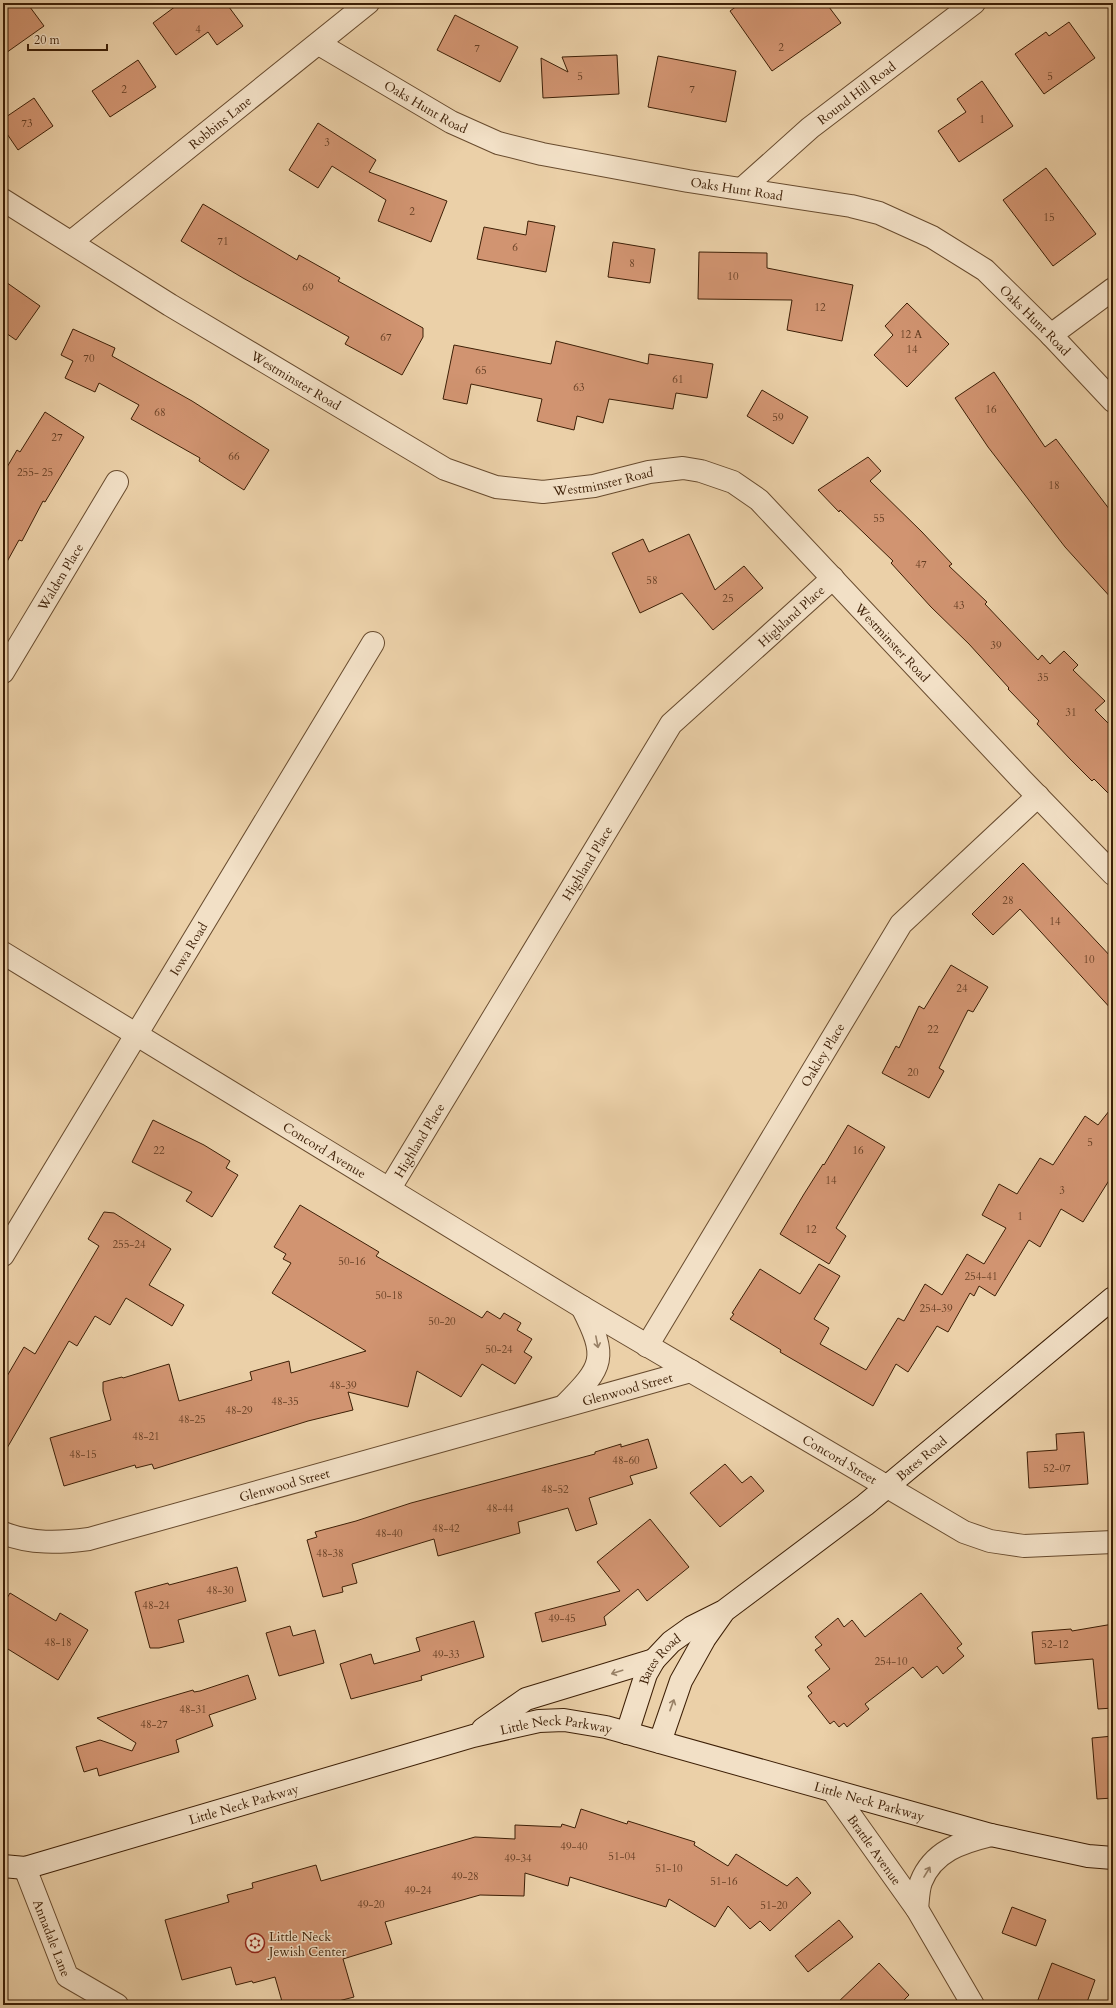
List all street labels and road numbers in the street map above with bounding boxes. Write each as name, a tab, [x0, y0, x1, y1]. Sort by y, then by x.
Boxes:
street label: Round Hill Road	[814, 58, 900, 129]
street label: Oaks Hunt Road	[381, 76, 470, 138]
street label: Robbins Lane	[185, 92, 256, 154]
street label: Oaks Hunt Road	[689, 174, 784, 205]
street label: Oaks Hunt Road	[995, 281, 1074, 360]
street label: Westminster Road	[246, 347, 344, 415]
street label: Westminster Road	[551, 464, 654, 501]
street label: Walden Place	[33, 540, 88, 615]
street label: Highland Place	[754, 582, 829, 651]
street label: Westminster Road	[850, 599, 933, 686]
street label: Highland Place	[558, 823, 617, 904]
street label: Iowa Road	[166, 919, 212, 979]
street label: Oakley Place	[797, 1020, 849, 1091]
street label: Highland Place	[390, 1100, 449, 1181]
street label: Concord Avenue	[279, 1118, 369, 1183]
street label: Glenwood Street	[580, 1369, 675, 1411]
street label: Concord Street	[799, 1431, 880, 1489]
street label: Bates Road	[893, 1432, 951, 1485]
street label: Glenwood Street	[237, 1464, 332, 1507]
street label: Bates Road	[635, 1630, 685, 1687]
street label: Little Neck Parkway	[498, 1712, 615, 1740]
street label: Little Neck Parkway	[812, 1778, 927, 1826]
street label: Little Neck Parkway	[187, 1780, 301, 1829]
street label: Brattle Avenue	[843, 1811, 905, 1889]
street label: Annadale Lane	[28, 1897, 74, 1980]

